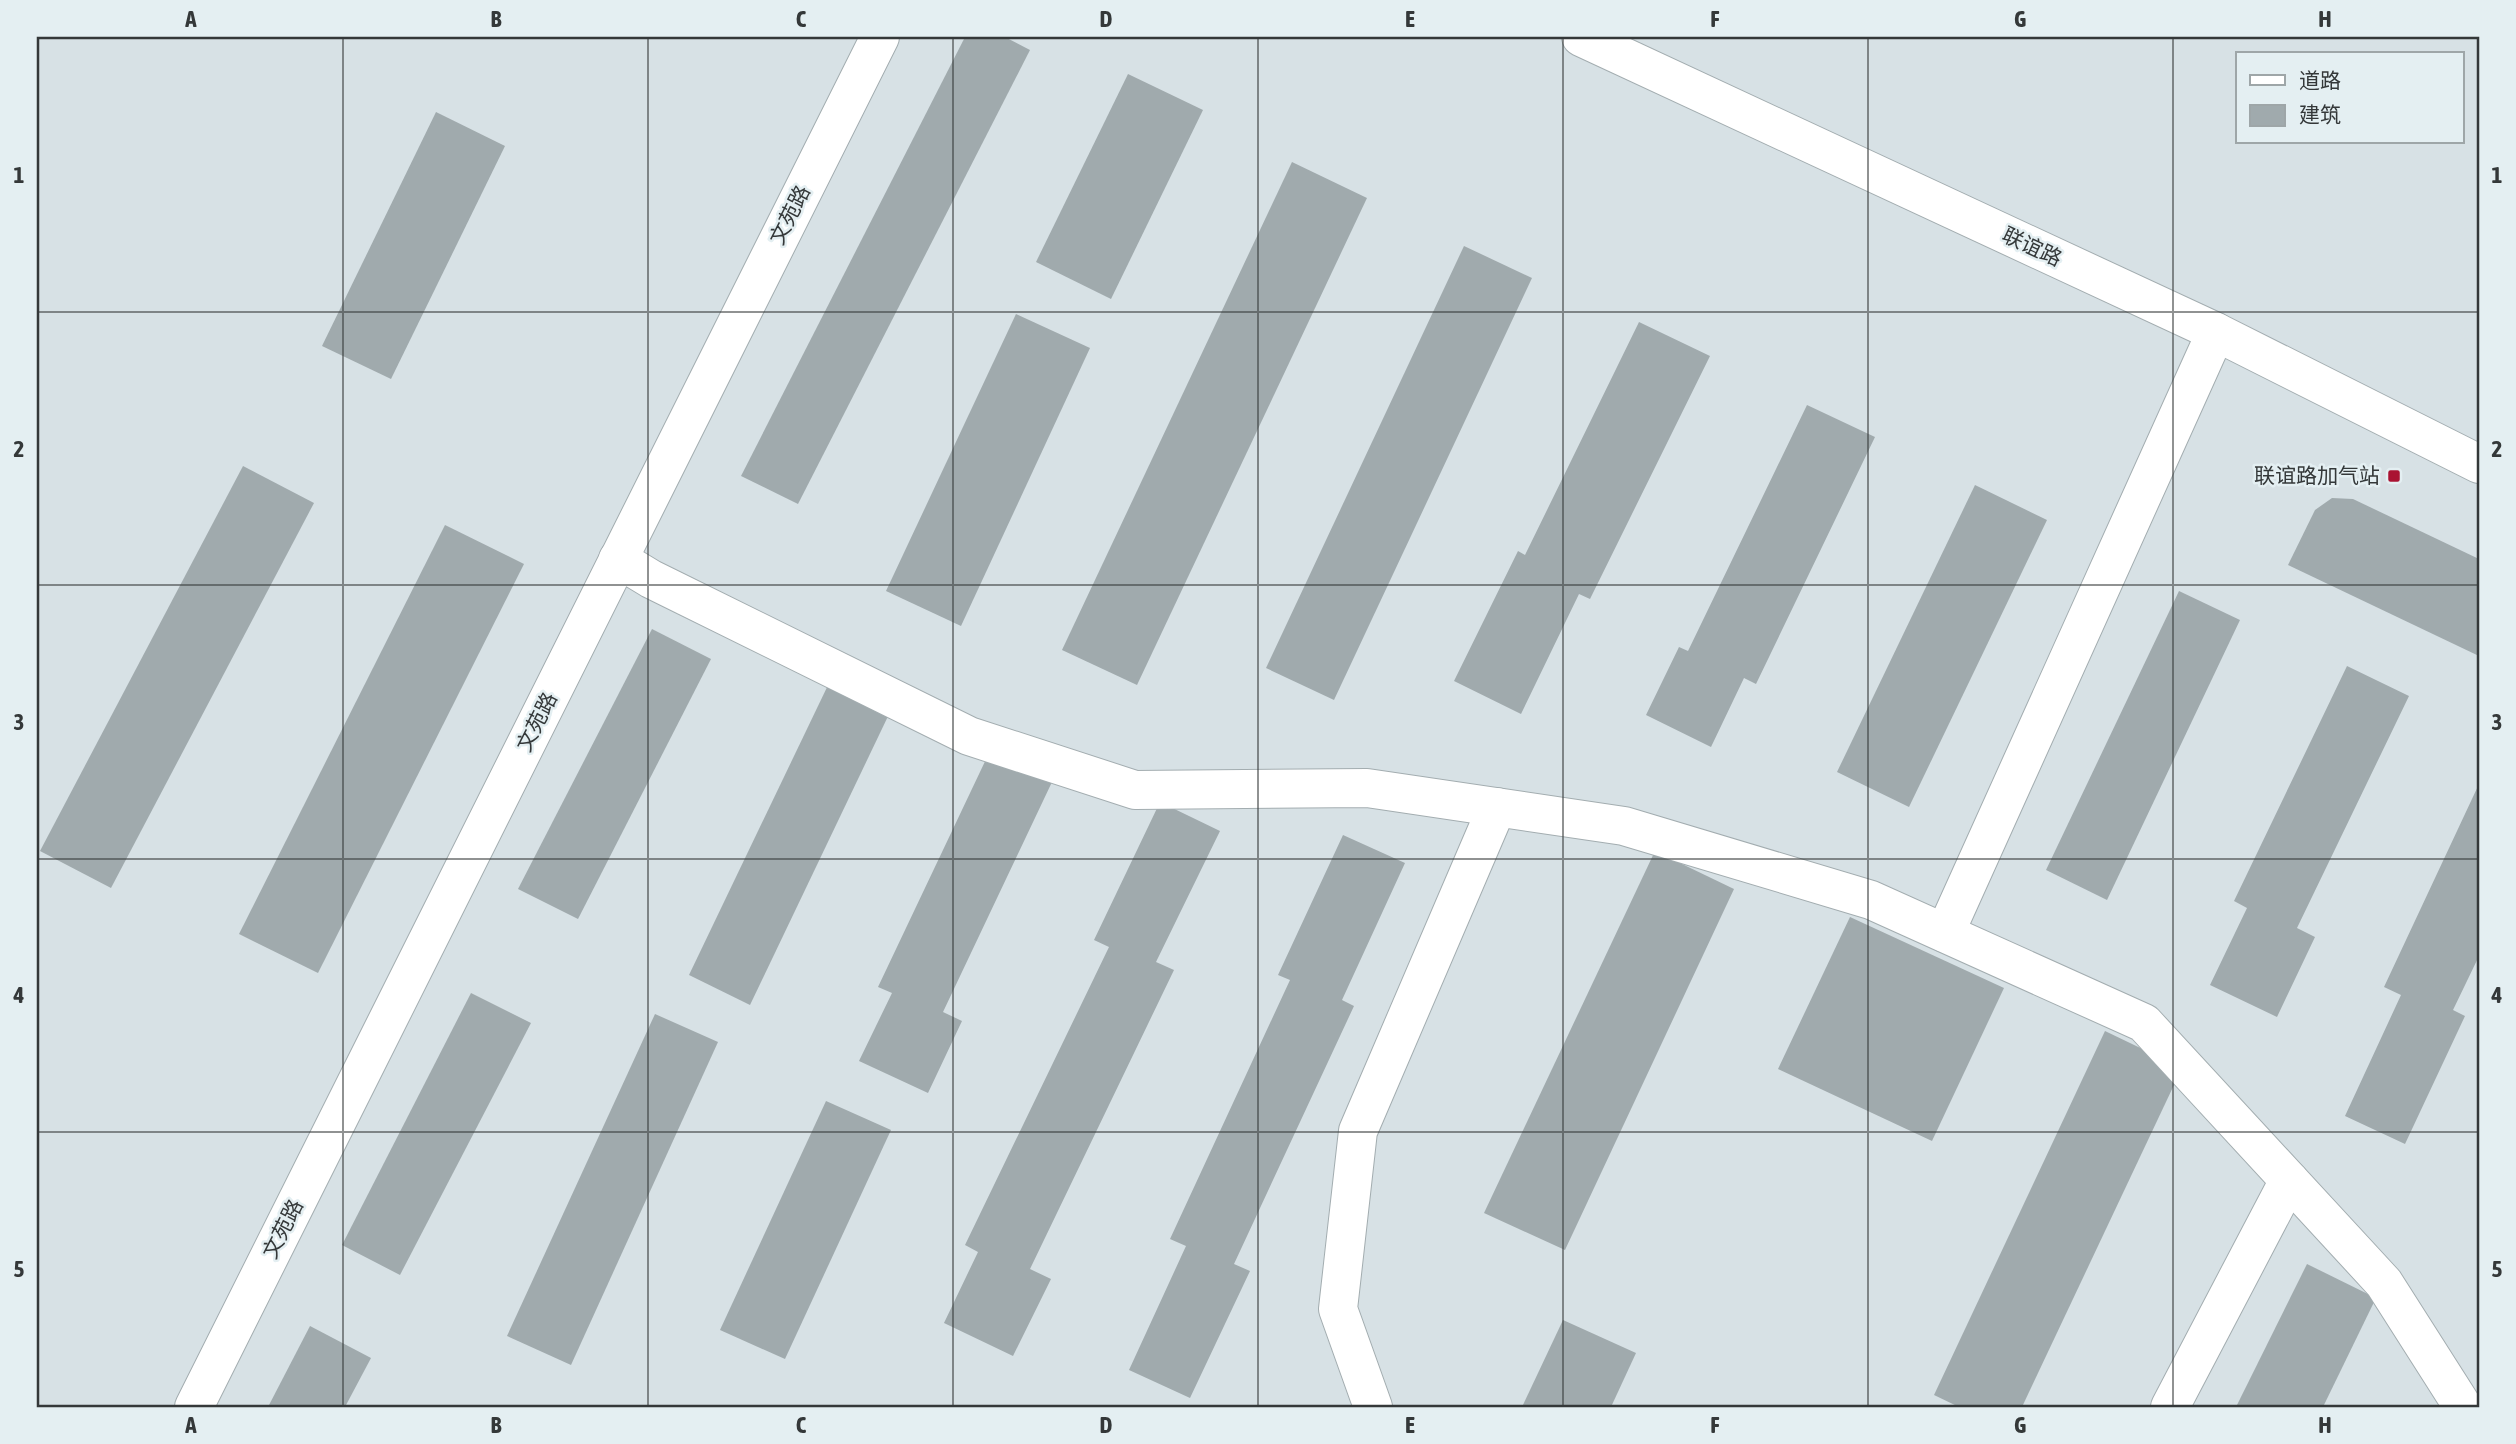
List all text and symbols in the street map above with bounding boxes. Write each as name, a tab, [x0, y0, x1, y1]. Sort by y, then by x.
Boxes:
text: A	[184, 6, 197, 32]
text: B	[491, 6, 502, 32]
text: C	[796, 6, 807, 32]
text: D	[1100, 6, 1113, 32]
text: E	[1405, 6, 1415, 32]
text: F	[1710, 6, 1720, 32]
text: G	[2014, 6, 2026, 32]
text: H	[2318, 6, 2332, 32]
legend	[2236, 52, 2464, 144]
text: 道路	[2299, 68, 2341, 92]
text: 建筑	[2299, 102, 2341, 126]
text: 1	[14, 162, 25, 188]
text: 1	[2492, 162, 2503, 188]
street label: 文苑路	[764, 181, 814, 248]
street label: 联谊路	[1999, 222, 2066, 270]
text: 2	[14, 436, 24, 462]
text: 2	[2492, 436, 2502, 462]
place label: 联谊路加气站	[2254, 463, 2380, 487]
marker: 联谊路加气站	[2386, 468, 2402, 484]
street label: 文苑路	[511, 688, 561, 755]
text: 3	[14, 709, 24, 735]
text: 3	[2492, 709, 2502, 735]
text: 4	[13, 982, 25, 1008]
text: 4	[2491, 982, 2503, 1008]
street label: 文苑路	[257, 1195, 307, 1262]
text: 5	[14, 1256, 25, 1282]
text: 5	[2492, 1256, 2503, 1282]
text: A	[184, 1412, 197, 1438]
text: B	[491, 1412, 502, 1438]
text: C	[796, 1412, 807, 1438]
text: D	[1100, 1412, 1113, 1438]
text: E	[1405, 1412, 1415, 1438]
text: F	[1710, 1412, 1720, 1438]
text: G	[2014, 1412, 2026, 1438]
text: H	[2318, 1412, 2332, 1438]

